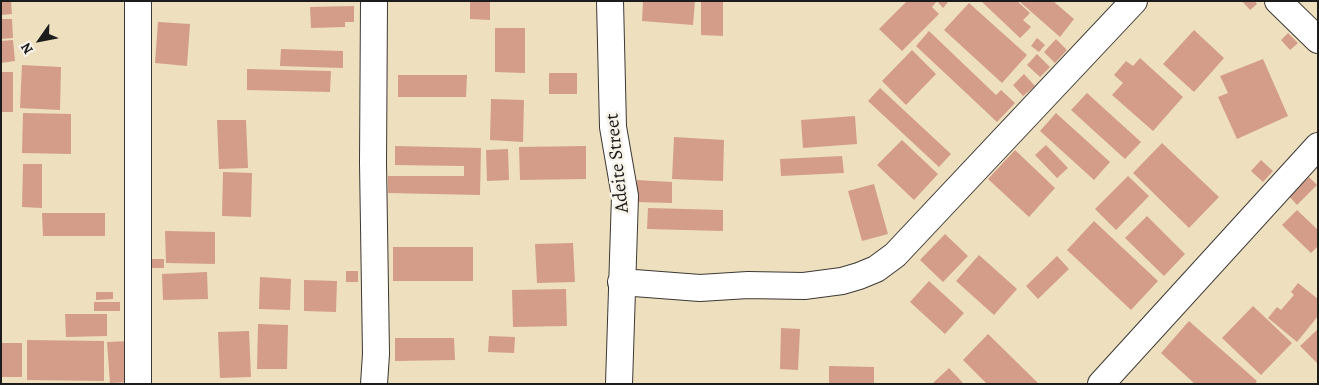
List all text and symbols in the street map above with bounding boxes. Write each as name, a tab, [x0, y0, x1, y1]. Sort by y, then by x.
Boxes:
north arrow	[15, 15, 65, 65]
text: N	[16, 39, 38, 58]
street label: Adeite Street	[601, 112, 635, 214]

